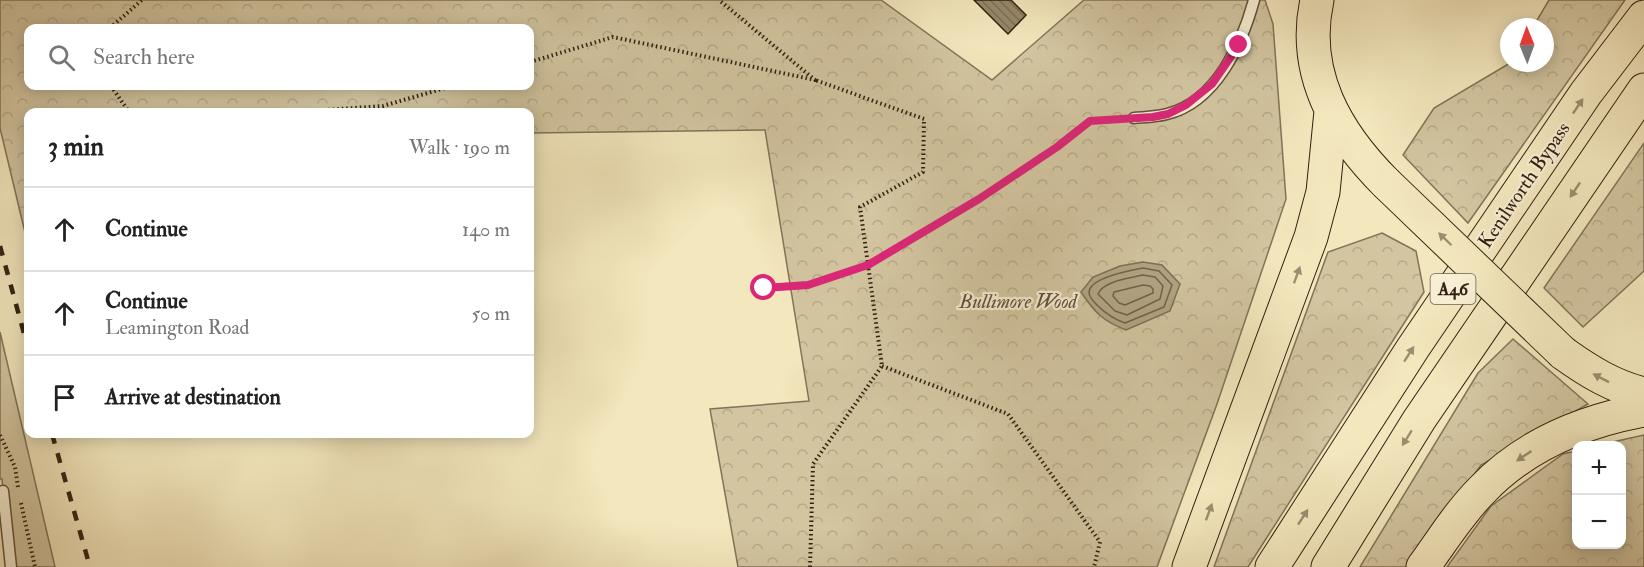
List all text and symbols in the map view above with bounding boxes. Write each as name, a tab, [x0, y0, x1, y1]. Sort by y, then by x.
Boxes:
north arrow	[1500, 18, 1554, 72]
search box	[24, 24, 534, 90]
route end	[1225, 31, 1251, 57]
icon: search	[45, 41, 78, 74]
text: Search here	[93, 43, 195, 71]
one-way arrow	[1572, 98, 1583, 114]
street label: Kenilworth Bypass	[1473, 117, 1576, 253]
text: 3 min	[48, 131, 104, 163]
text: Walk · 190 m	[409, 135, 510, 160]
one-way arrow	[1569, 181, 1581, 197]
icon: ahead	[48, 213, 81, 246]
text: Continue	[105, 215, 188, 243]
text: 140 m	[462, 217, 510, 242]
one-way arrow	[1438, 233, 1452, 247]
one-way arrow	[1293, 266, 1303, 284]
route start	[750, 274, 776, 300]
road number: A46	[1430, 274, 1476, 304]
text: Continue	[105, 287, 188, 315]
park label: Bullimore Wood	[958, 289, 1079, 314]
icon: ahead	[48, 297, 81, 330]
text: 50 m	[471, 301, 510, 326]
text: Leamington Road	[105, 315, 249, 340]
one-way arrow	[1403, 346, 1414, 362]
one-way arrow	[1593, 373, 1610, 383]
icon: arrive	[48, 381, 81, 414]
text: Arrive at destination	[105, 383, 281, 411]
one-way arrow	[1402, 430, 1413, 447]
map controls	[1572, 441, 1626, 549]
button: +	[1572, 441, 1626, 495]
one-way arrow	[1516, 450, 1532, 462]
button: −	[1572, 495, 1626, 549]
one-way arrow	[1205, 503, 1215, 521]
one-way arrow	[1297, 509, 1308, 526]

